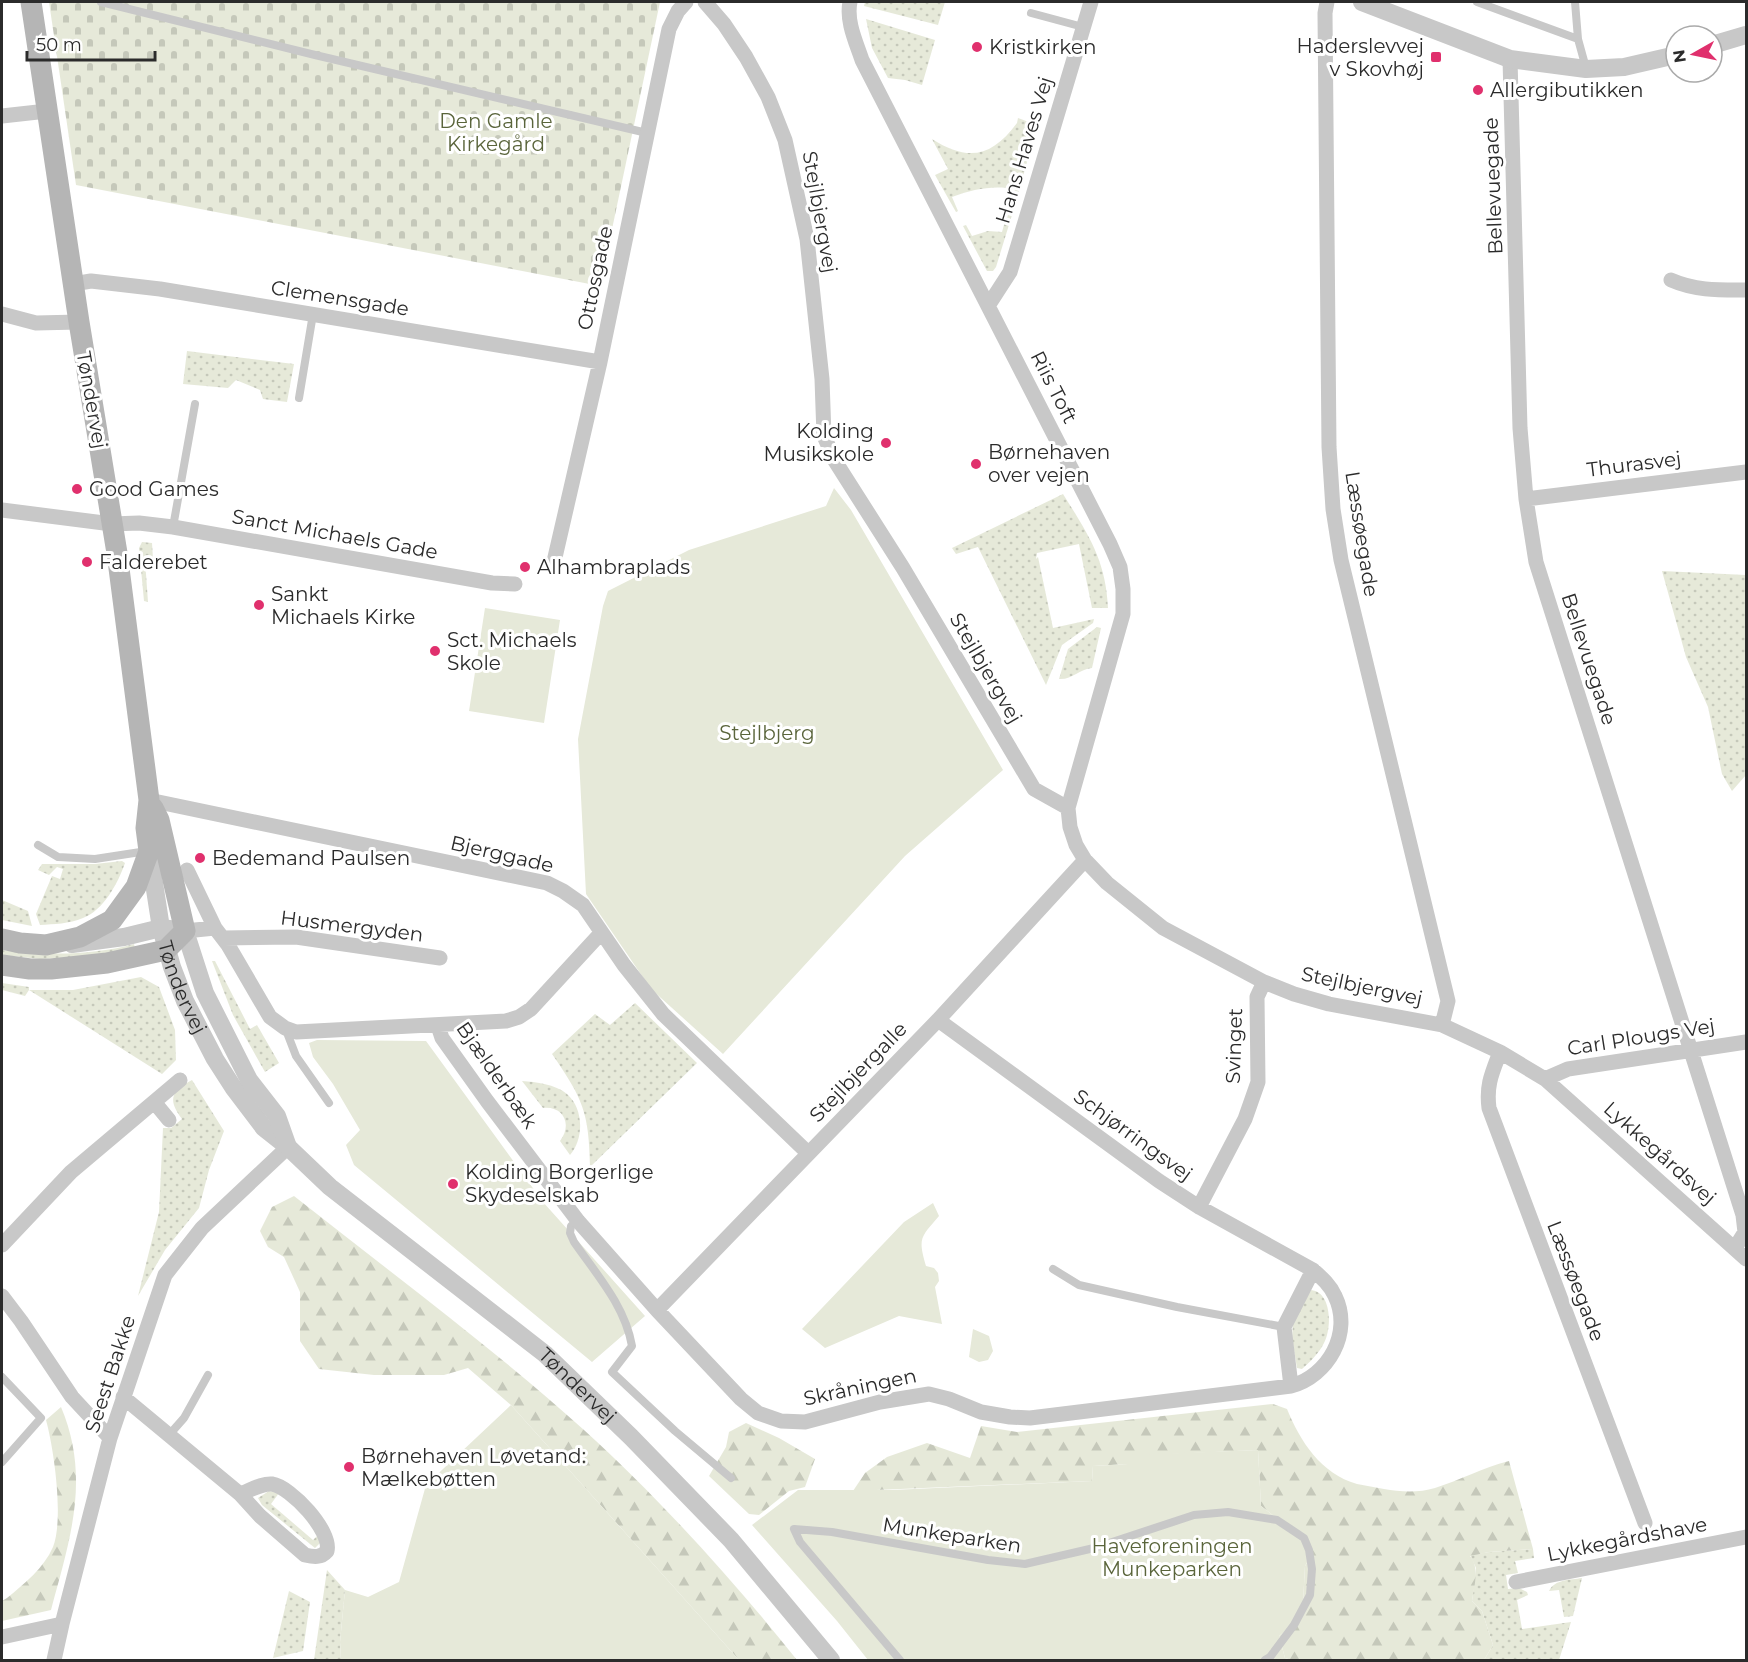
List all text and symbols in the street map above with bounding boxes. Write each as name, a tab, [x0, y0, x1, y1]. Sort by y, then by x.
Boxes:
scale bar	[27, 24, 154, 62]
north arrow	[1664, 24, 1724, 84]
text: 50 m	[36, 34, 82, 56]
place label: Haderslevvej v Skovhøj	[1297, 34, 1424, 81]
place label: Kristkirken	[989, 35, 1097, 59]
marker: Kristkirken	[970, 40, 984, 54]
text: N	[1669, 48, 1690, 64]
marker: Haderslevvej v Skovhøj	[1429, 50, 1443, 64]
street label: Hans Haves Vej	[990, 74, 1058, 226]
place label: Allergibutikken	[1490, 78, 1644, 102]
marker: Allergibutikken	[1471, 83, 1485, 97]
park label: Den Gamle Kirkegård	[439, 109, 553, 156]
street label: Bellevuegade	[1479, 117, 1507, 255]
street label: Stejlbjergvej	[797, 149, 843, 275]
street label: Ottosgade	[572, 224, 618, 332]
street label: Clemensgade	[269, 275, 411, 321]
street label: Riis Toft	[1026, 347, 1082, 427]
street label: Tøndervej	[72, 349, 112, 451]
place label: Kolding Musikskole	[763, 419, 874, 466]
marker: Kolding Musikskole	[879, 436, 893, 450]
place label: Børnehaven over vejen	[988, 440, 1110, 487]
street label: Thurasvej	[1585, 446, 1683, 482]
marker: Børnehaven over vejen	[969, 457, 983, 471]
street label: Læssøegade	[1340, 470, 1384, 598]
place label: Good Games	[89, 477, 219, 501]
marker: Good Games	[70, 482, 84, 496]
street label: Sanct Michaels Gade	[230, 504, 440, 564]
place label: Falderebet	[99, 550, 208, 574]
marker: Falderebet	[80, 555, 94, 569]
place label: Alhambraplads	[537, 555, 690, 579]
marker: Alhambraplads	[518, 560, 532, 574]
place label: Sankt Michaels Kirke	[271, 582, 415, 629]
street label: Bellevuegade	[1556, 590, 1622, 728]
marker: Sankt Michaels Kirke	[252, 598, 266, 612]
street label: Stejlbjergvej	[945, 609, 1027, 727]
place label: Sct. Michaels Skole	[447, 628, 577, 675]
marker: Sct. Michaels Skole	[428, 644, 442, 658]
park label: Stejlbjerg	[719, 721, 815, 745]
street label: Bjerggade	[448, 830, 556, 878]
place label: Bedemand Paulsen	[212, 846, 410, 870]
marker: Bedemand Paulsen	[193, 851, 207, 865]
street label: Husmergyden	[279, 905, 425, 947]
street label: Tøndervej	[153, 938, 212, 1038]
street label: Stejlbjergvej	[1299, 961, 1425, 1011]
street label: Svinget	[1221, 1008, 1247, 1084]
street label: Carl Plougs Vej	[1566, 1013, 1716, 1061]
street label: Bjælderbæk	[452, 1017, 543, 1133]
street label: Stejlbjergalle	[804, 1017, 912, 1127]
street label: Schjørringsvej	[1069, 1084, 1197, 1186]
street label: Lykkegårdsvej	[1599, 1096, 1721, 1210]
place label: Kolding Borgerlige Skydeselskab	[465, 1160, 654, 1207]
marker: Kolding Borgerlige Skydeselskab	[446, 1177, 460, 1191]
street label: Læssøegade	[1542, 1218, 1610, 1344]
street label: Seest Bakke	[80, 1312, 140, 1436]
street label: Tøndervej	[534, 1343, 621, 1428]
street label: Skråningen	[801, 1363, 919, 1411]
place label: Børnehaven Løvetand: Mælkebøtten	[361, 1444, 586, 1491]
marker: Børnehaven Løvetand: Mælkebøtten	[342, 1460, 356, 1474]
street label: Munkeparken	[881, 1512, 1023, 1558]
street label: Lykkegårdshave	[1545, 1512, 1709, 1566]
park label: Haveforeningen Munkeparken	[1091, 1534, 1253, 1581]

